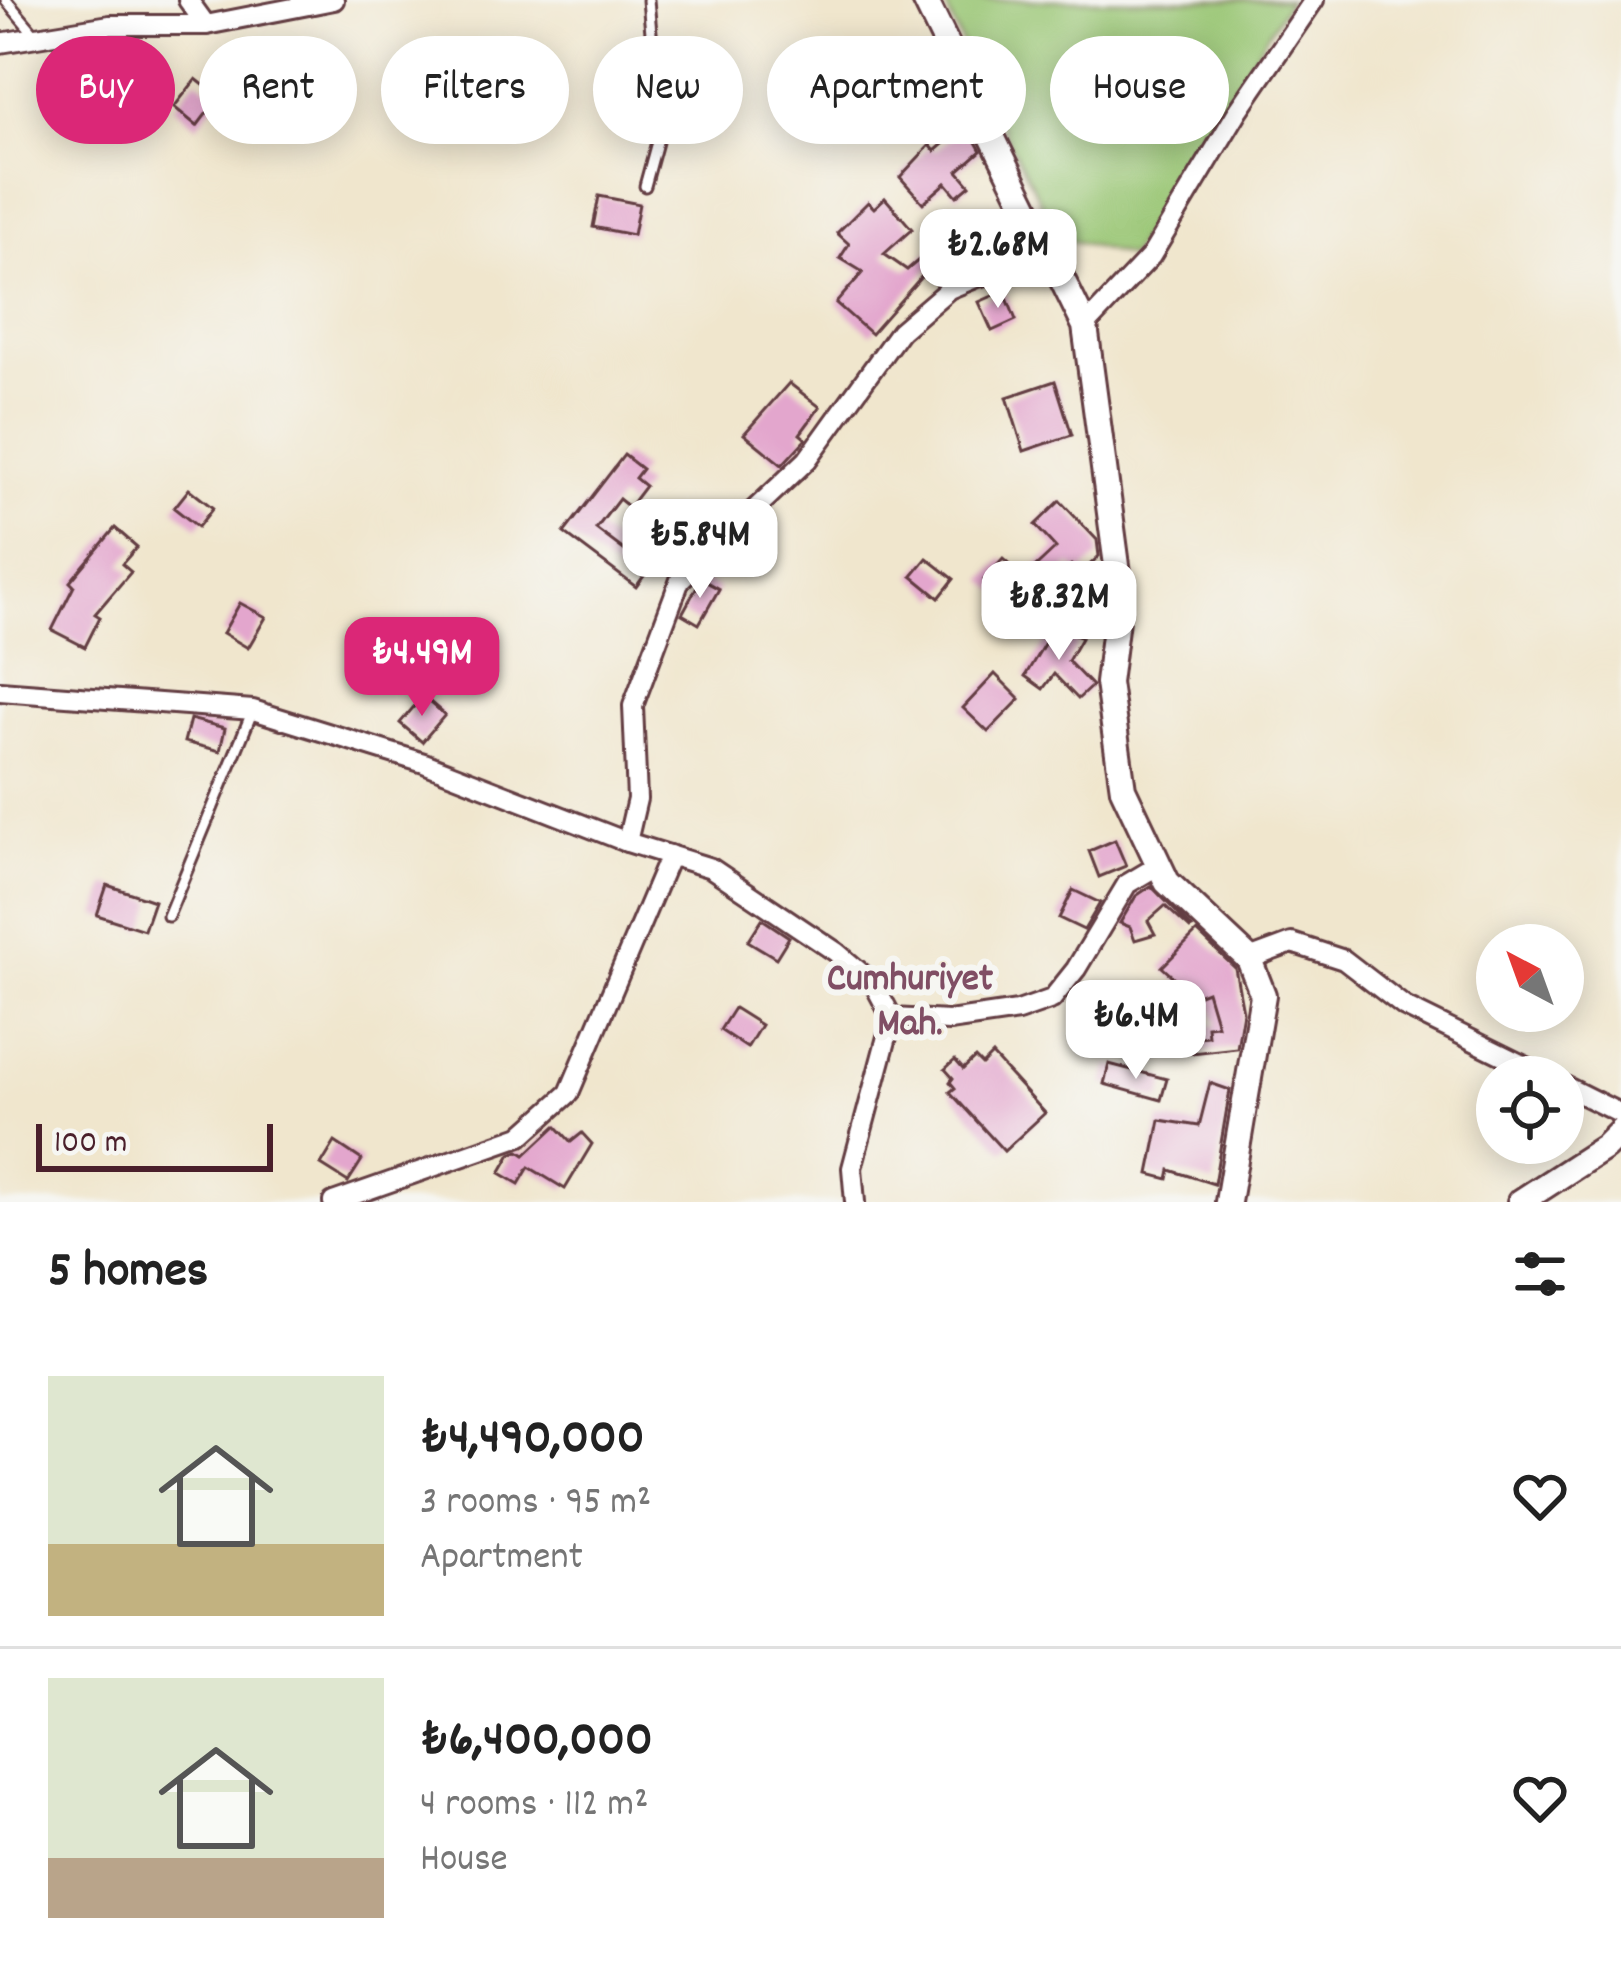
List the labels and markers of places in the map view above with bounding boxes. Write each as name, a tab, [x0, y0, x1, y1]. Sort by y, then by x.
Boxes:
pin: ₺2.68M	[900, 209, 1096, 311]
pin: ₺5.84M	[602, 499, 798, 601]
pin: ₺8.32M	[961, 561, 1157, 663]
pin: ₺4.49M	[324, 617, 520, 719]
pin: ₺6.4M	[1052, 980, 1220, 1082]

